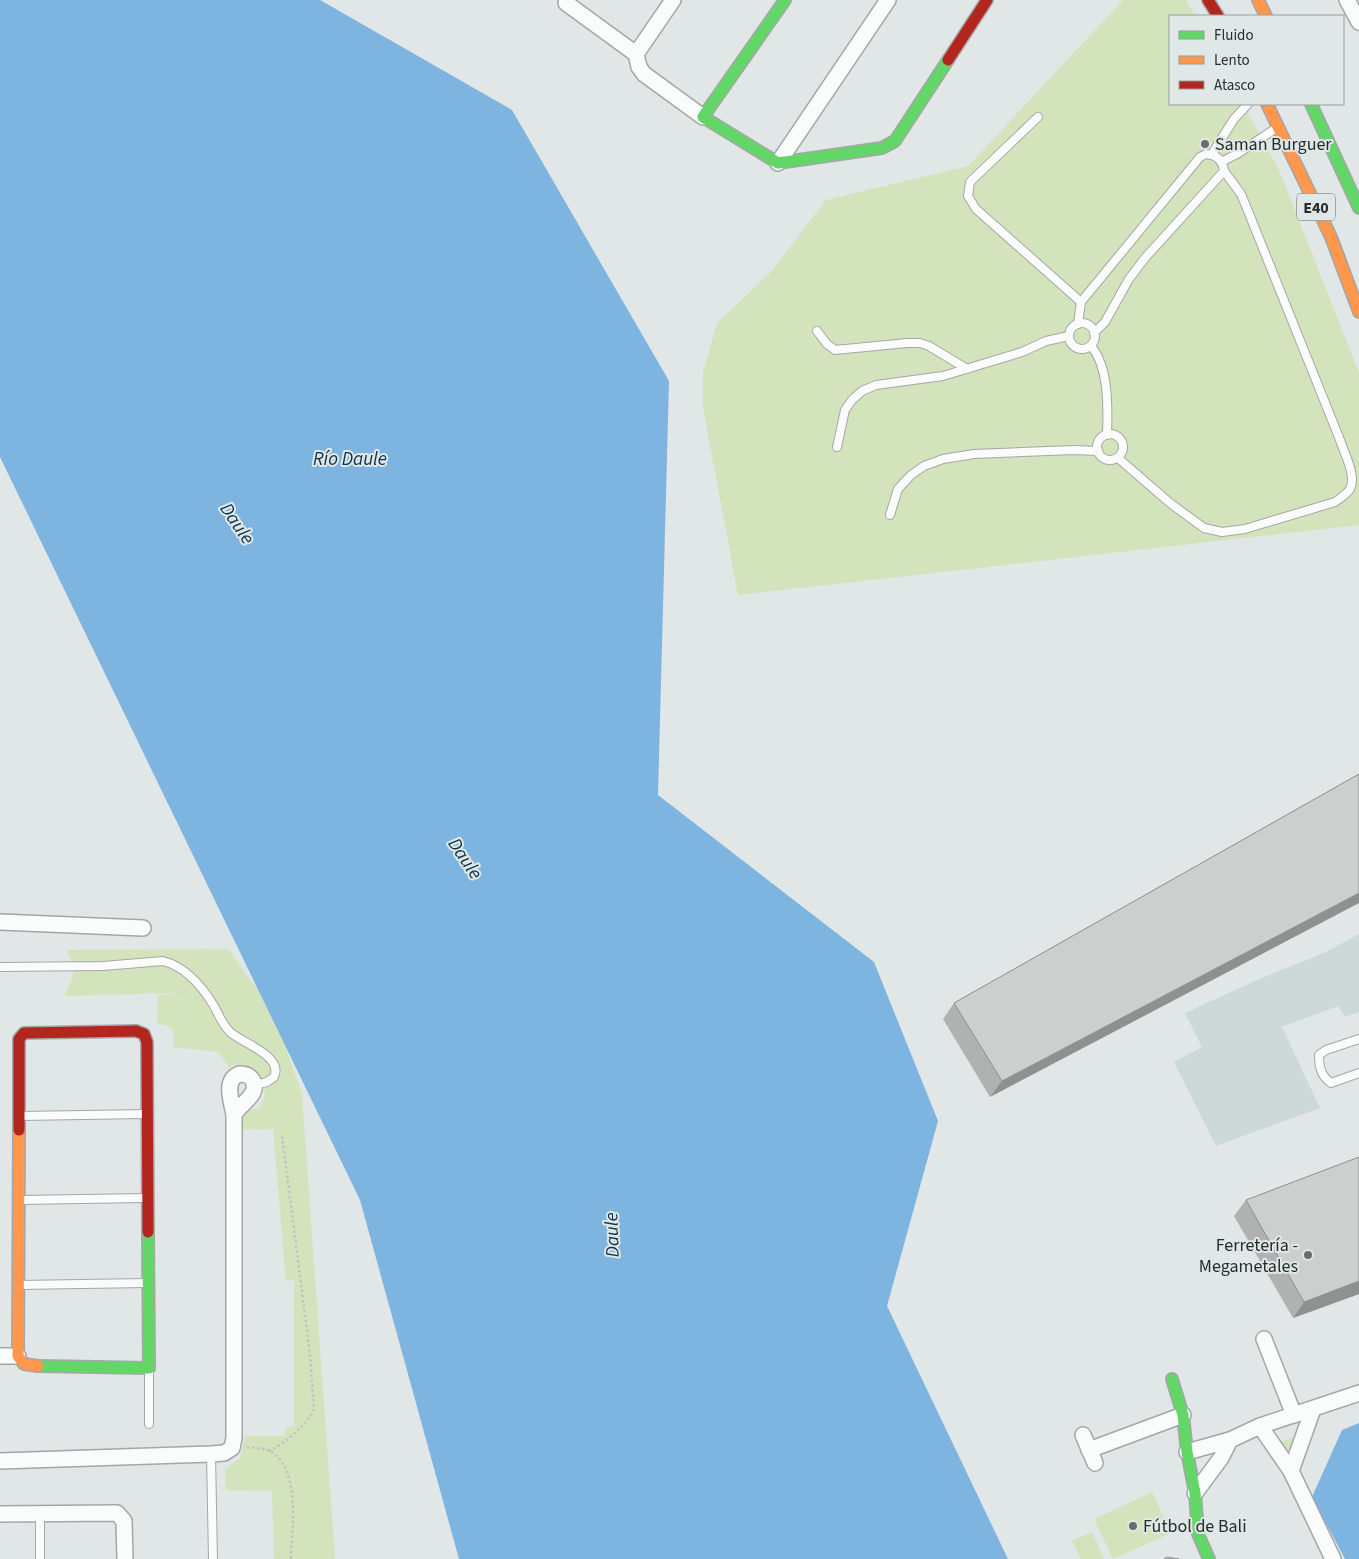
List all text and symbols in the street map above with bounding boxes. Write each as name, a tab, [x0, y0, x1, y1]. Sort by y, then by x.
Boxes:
legend	[1169, 15, 1344, 105]
text: Fluido	[1214, 25, 1254, 46]
text: Lento	[1214, 50, 1250, 71]
text: Atasco	[1214, 75, 1255, 96]
place label: Saman Burguer	[1215, 132, 1332, 157]
marker: Saman Burguer	[1199, 138, 1211, 150]
road number: E40	[1297, 193, 1335, 220]
water label: Río Daule	[313, 446, 387, 473]
water label: Daule	[213, 498, 261, 550]
water label: Daule	[441, 833, 489, 885]
water label: Daule	[598, 1212, 627, 1258]
place label: Ferretería - Megametales	[1199, 1233, 1298, 1279]
marker: Ferretería - Megametales	[1302, 1249, 1314, 1261]
place label: Fútbol de Bali	[1143, 1514, 1247, 1539]
marker: Fútbol de Bali	[1127, 1520, 1139, 1532]

